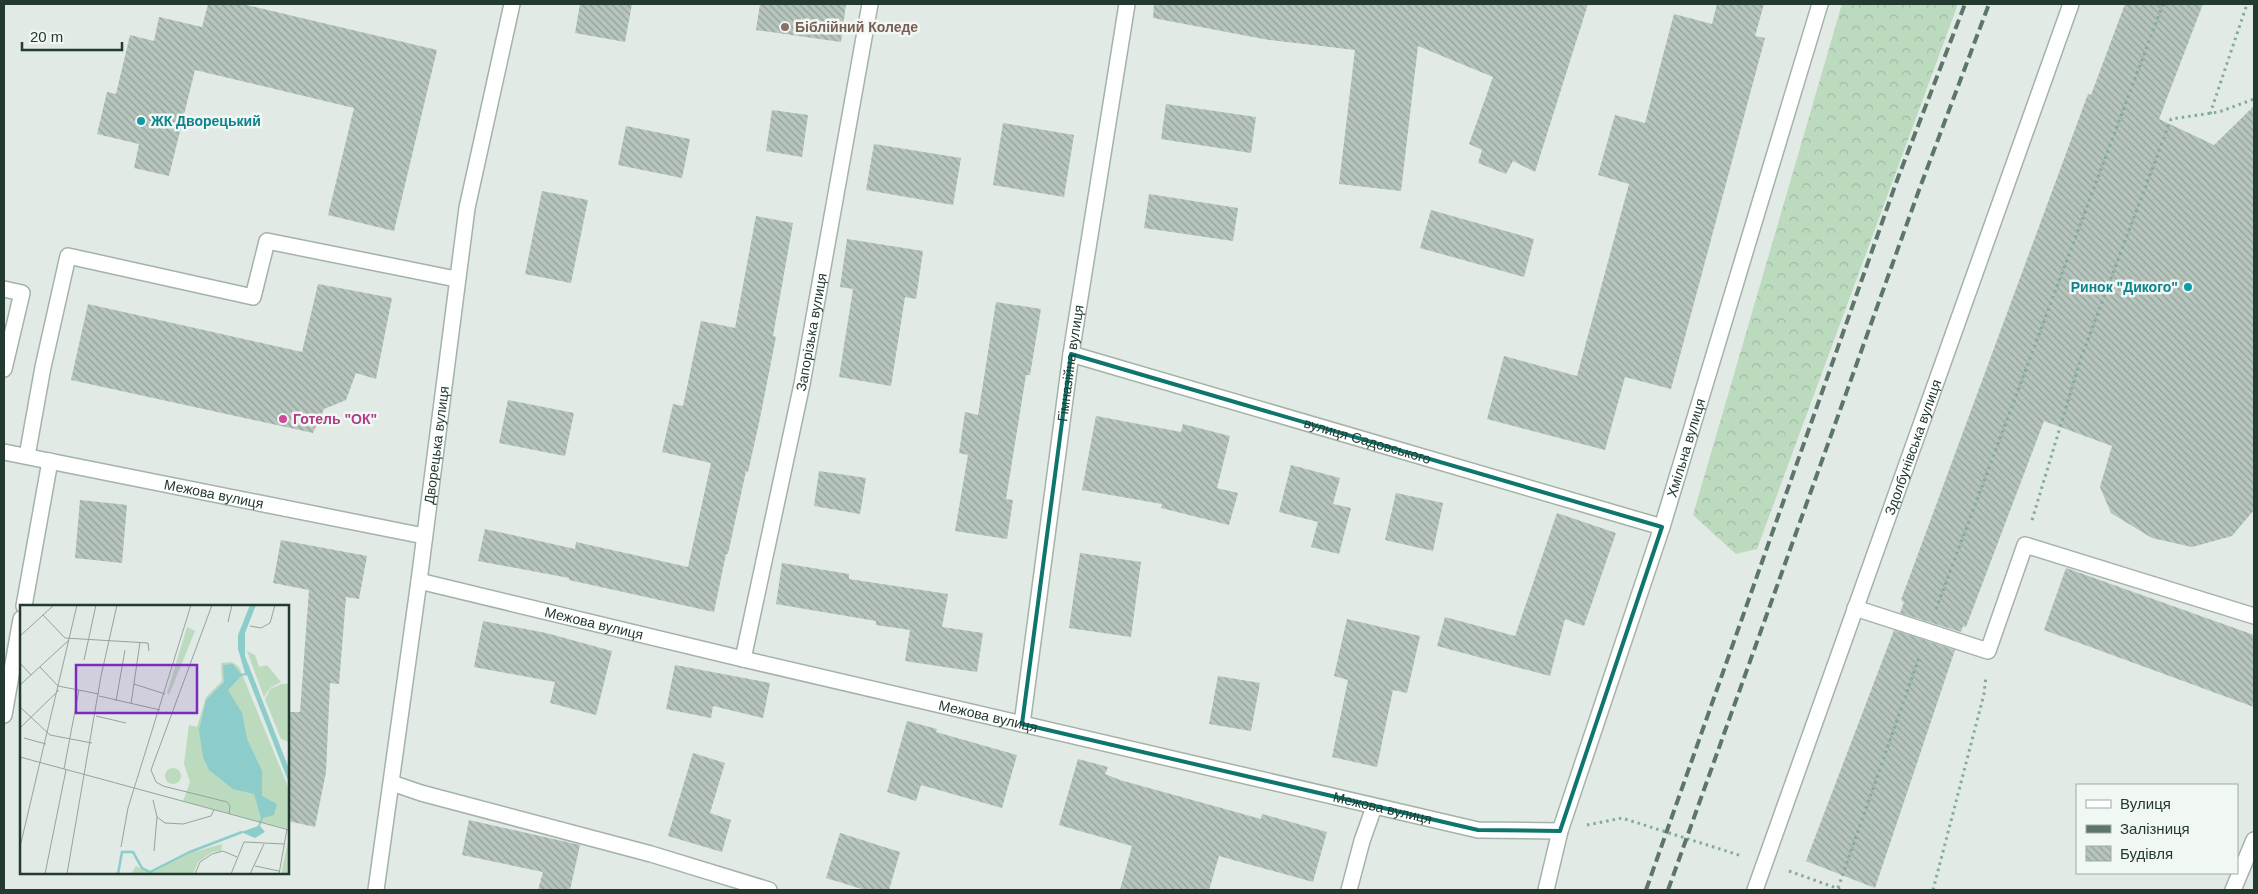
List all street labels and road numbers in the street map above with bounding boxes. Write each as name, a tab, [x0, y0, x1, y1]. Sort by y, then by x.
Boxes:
street label: Запорізька вулиця	[793, 272, 830, 393]
street label: Гімназійна вулиця	[1054, 304, 1087, 423]
street label: Здолбунівська вулиця	[1881, 377, 1944, 517]
street label: Дворецька вулиця	[421, 385, 452, 505]
street label: Хмільна вулиця	[1663, 396, 1708, 499]
street label: вулиця Садовського	[1302, 415, 1433, 467]
street label: Межова вулиця	[163, 476, 265, 512]
street label: Межова вулиця	[543, 604, 645, 643]
street label: Межова вулиця	[937, 697, 1039, 735]
street label: Межова вулиця	[1332, 789, 1434, 827]

